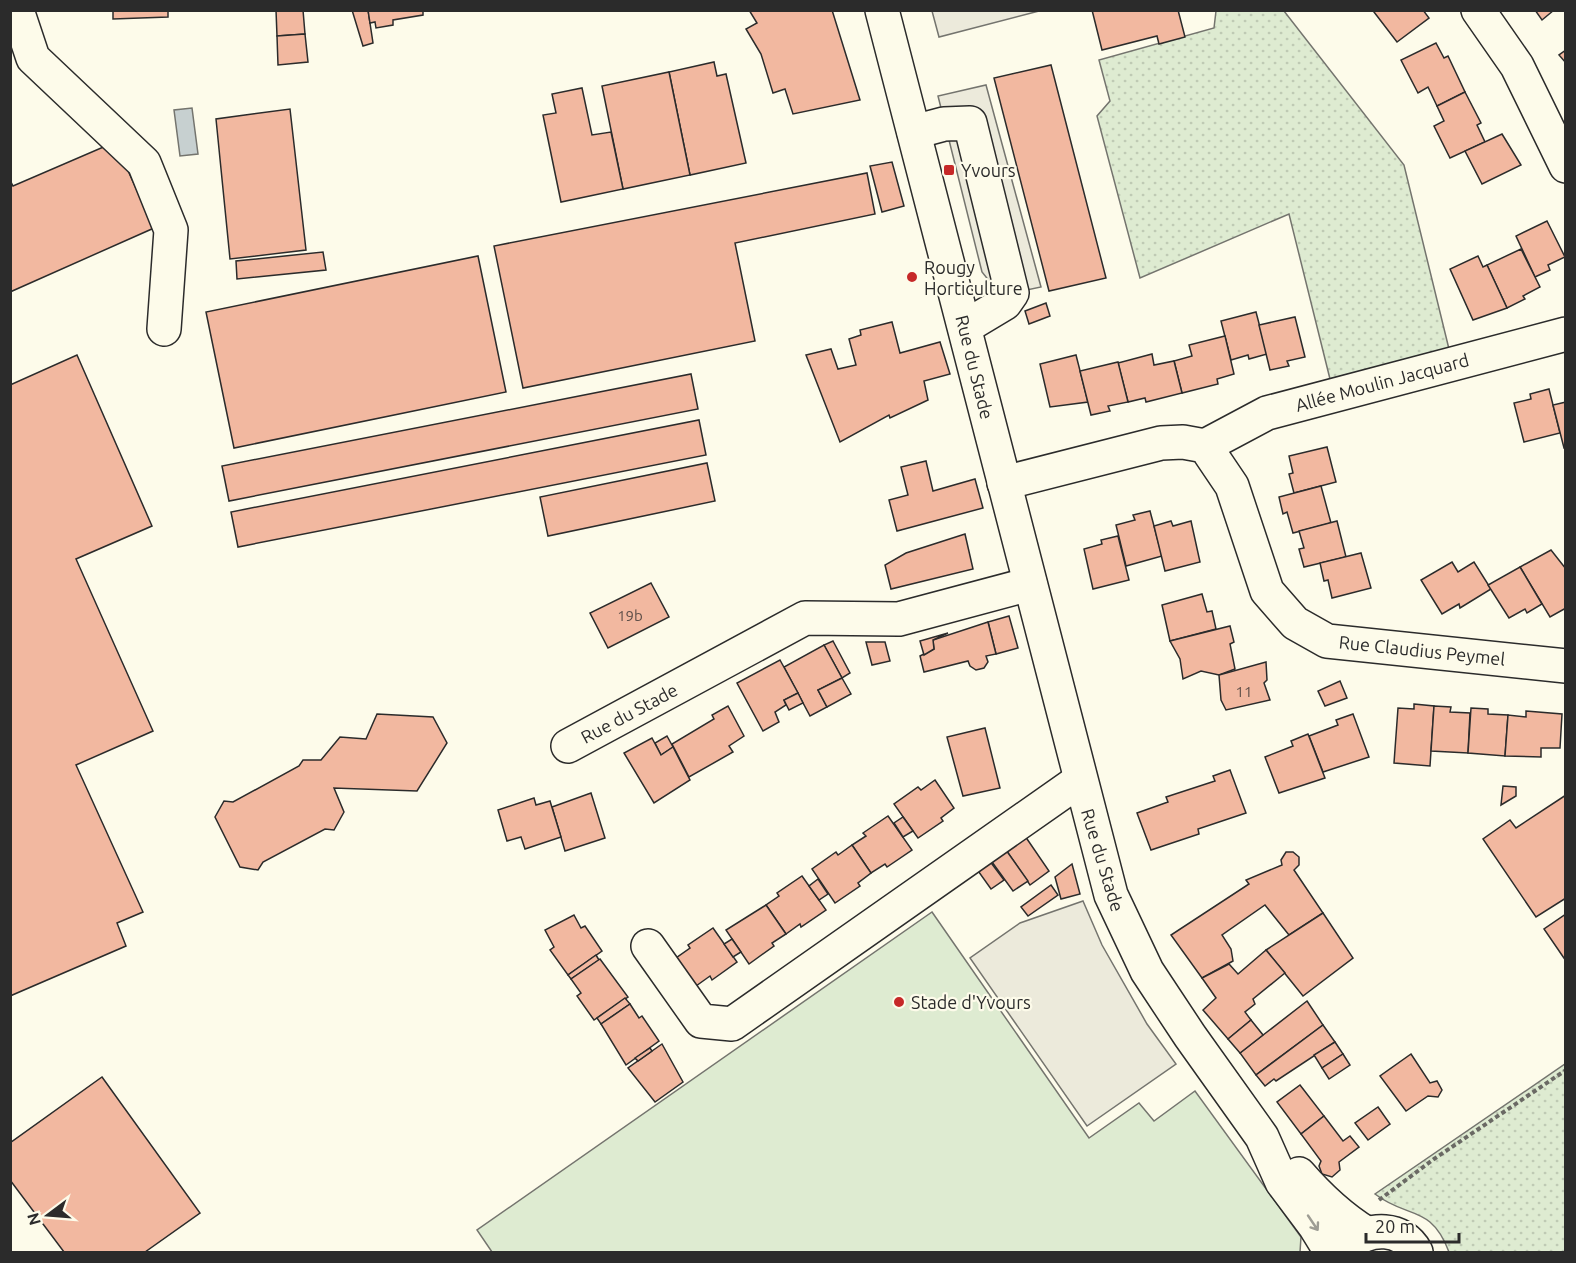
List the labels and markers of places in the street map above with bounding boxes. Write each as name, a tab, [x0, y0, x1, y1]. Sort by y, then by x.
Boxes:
place label: Yvours	[961, 160, 1016, 180]
marker: Yvours	[942, 163, 956, 177]
place label: Rougy Horticulture	[924, 257, 1023, 298]
marker: Rougy Horticulture	[905, 270, 919, 284]
place label: Stade d'Yvours	[911, 992, 1031, 1012]
marker: Stade d'Yvours	[892, 995, 906, 1009]

